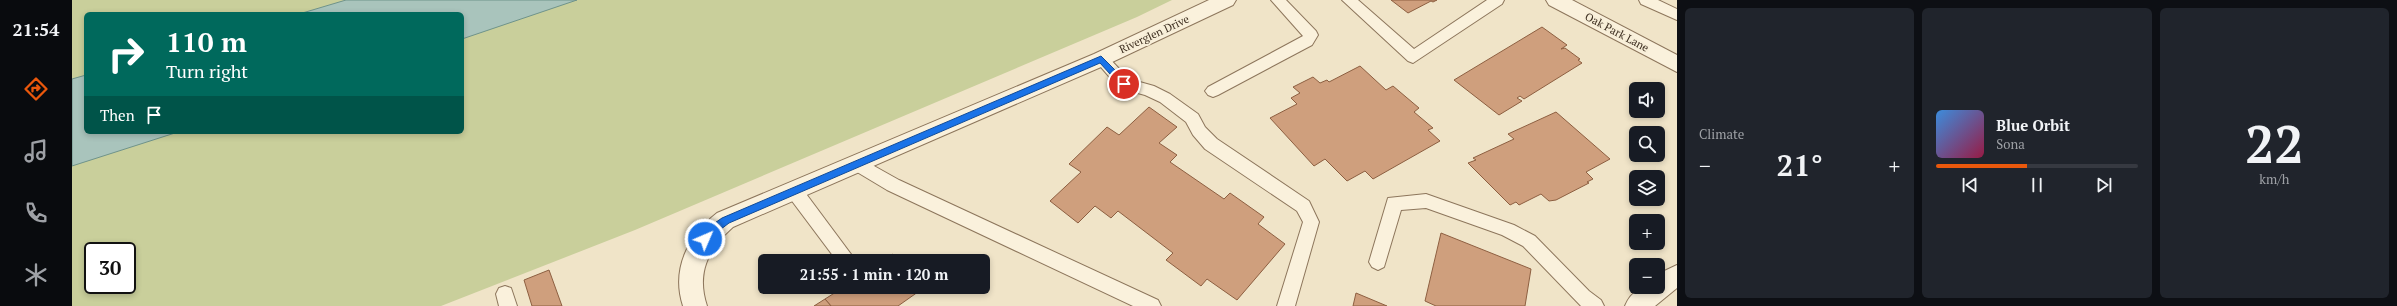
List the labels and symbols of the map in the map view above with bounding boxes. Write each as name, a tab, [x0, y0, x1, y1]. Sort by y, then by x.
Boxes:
street label: Oak Park Lane	[1583, 9, 1652, 55]
street label: Riverglen Drive	[1117, 12, 1192, 56]
pin	[1107, 67, 1141, 101]
position arrow	[684, 218, 726, 260]
speed limit sign: 30	[84, 242, 136, 294]

